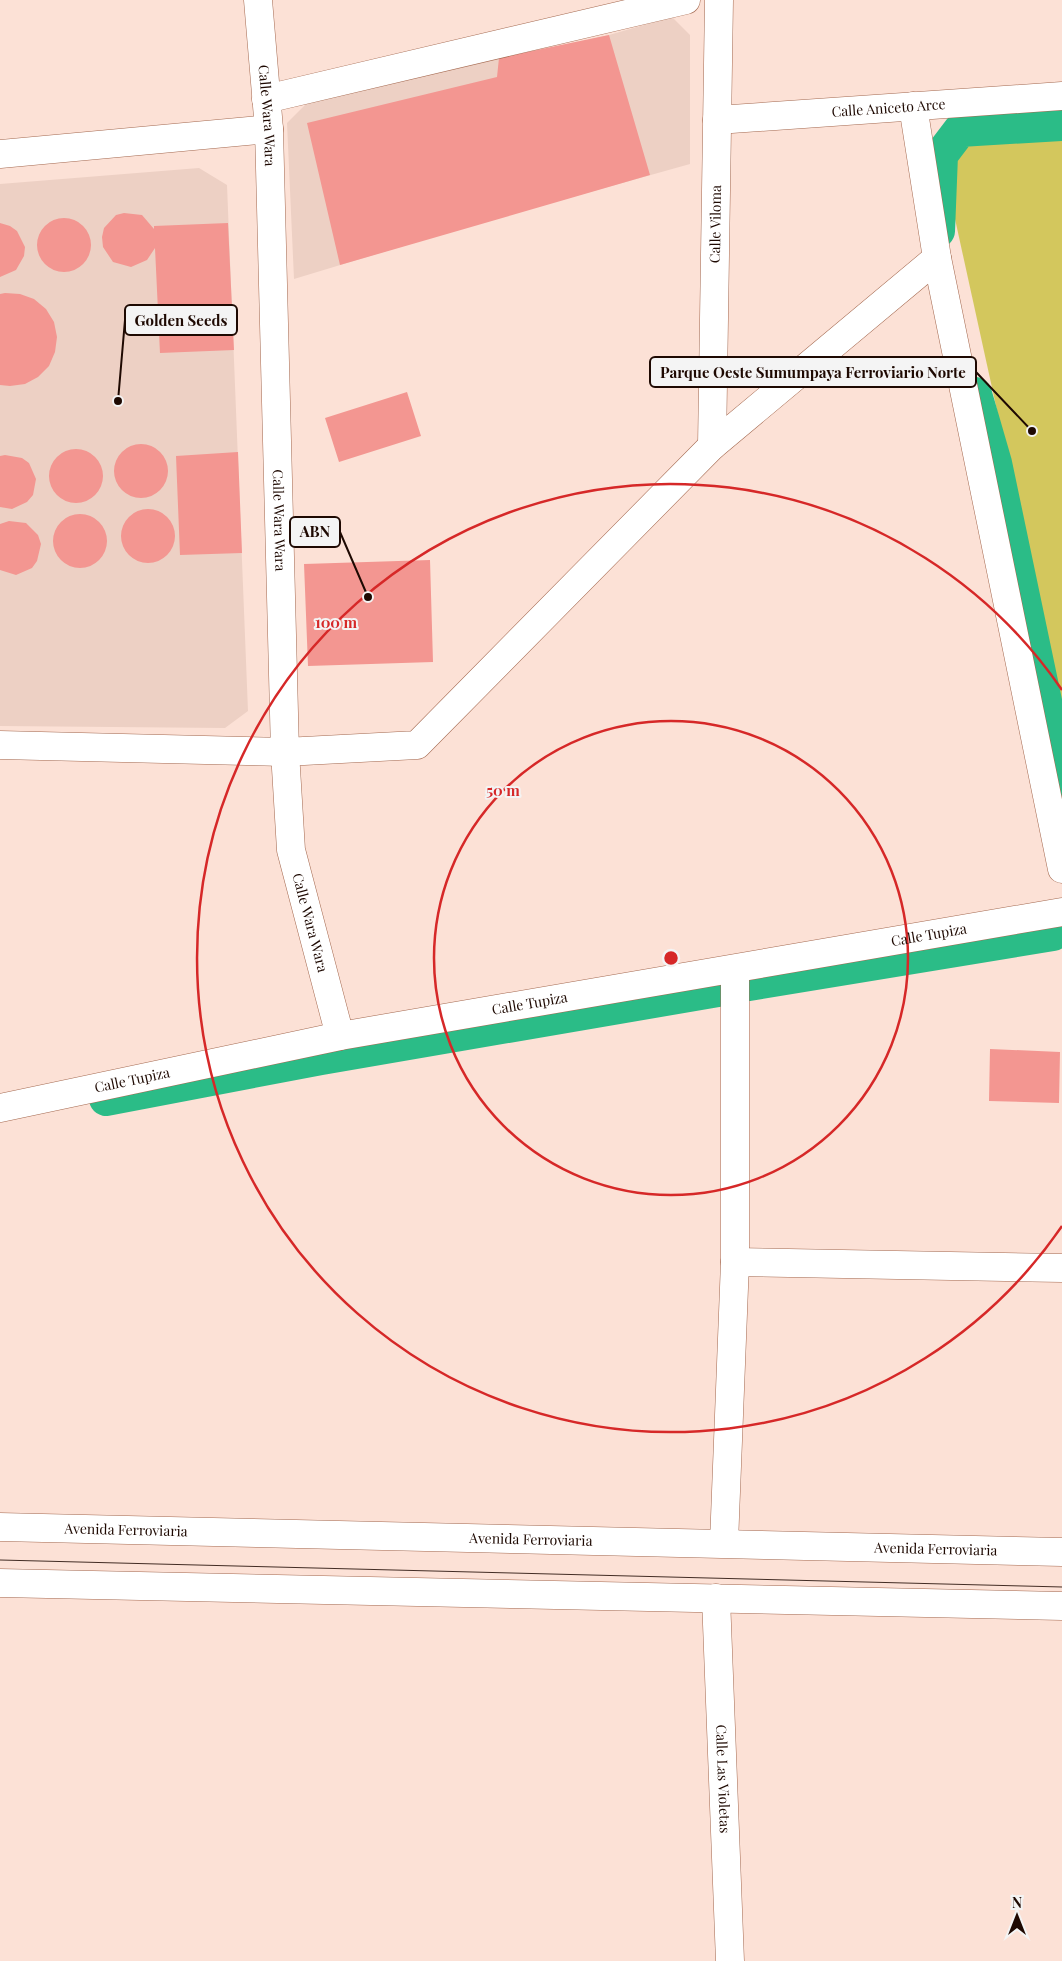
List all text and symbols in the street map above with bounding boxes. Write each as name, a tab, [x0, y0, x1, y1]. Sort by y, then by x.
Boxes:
street label: Calle Wara Wara	[255, 64, 280, 167]
street label: Calle Aniceto Arce	[831, 94, 946, 121]
street label: Calle Viloma	[705, 185, 725, 263]
callout: Golden Seeds	[125, 305, 237, 335]
text: Golden Seeds	[135, 310, 227, 330]
callout: Parque Oeste Sumumpaya Ferroviario Norte	[650, 357, 976, 387]
text: Parque Oeste Sumumpaya Ferroviario Norte	[660, 362, 966, 382]
street label: Calle Wara Wara	[269, 469, 290, 572]
callout: ABN	[290, 517, 340, 547]
text: ABN	[299, 521, 330, 541]
text: 100 m	[315, 612, 358, 632]
text: 50 m	[486, 780, 520, 800]
street label: Calle Wara Wara	[288, 871, 333, 974]
street label: Calle Tupiza	[889, 919, 968, 950]
centre of rings	[662, 949, 680, 967]
street label: Calle Tupiza	[490, 987, 569, 1019]
street label: Calle Tupiza	[93, 1062, 171, 1097]
street label: Avenida Ferroviaria	[63, 1518, 188, 1540]
street label: Avenida Ferroviaria	[468, 1528, 593, 1550]
street label: Avenida Ferroviaria	[873, 1538, 998, 1559]
street label: Calle Las Violetas	[712, 1724, 735, 1834]
north arrow	[992, 1891, 1042, 1941]
text: N	[1012, 1893, 1022, 1912]

